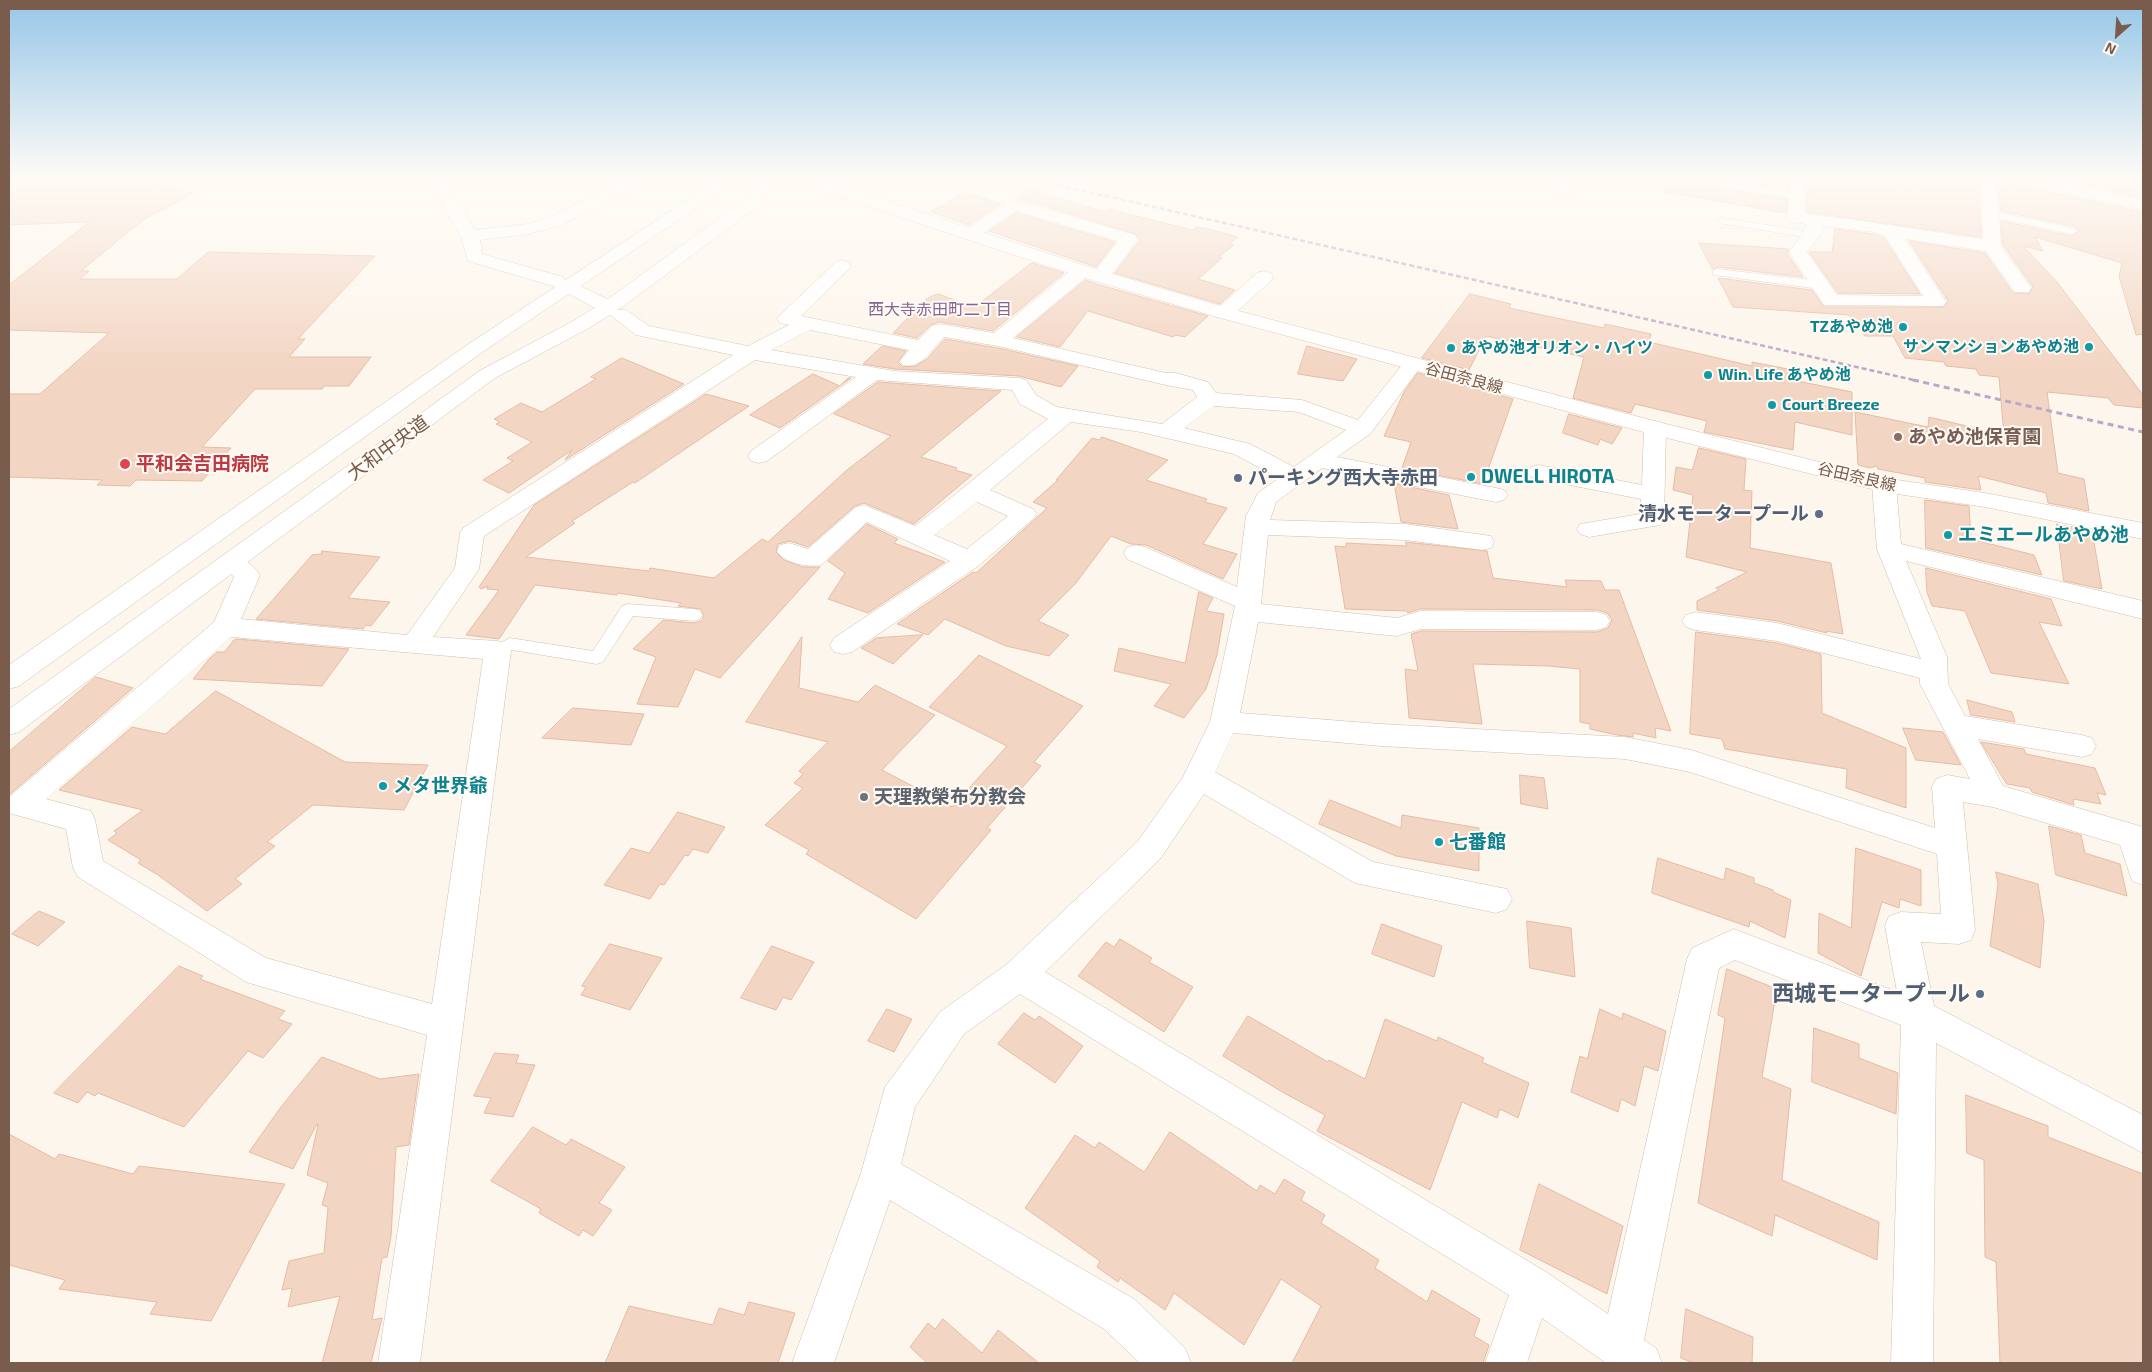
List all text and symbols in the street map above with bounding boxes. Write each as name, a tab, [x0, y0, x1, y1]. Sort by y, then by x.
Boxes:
north arrow	[2092, 10, 2142, 60]
text: N	[2102, 39, 2118, 59]
district label: 西大寺赤田町二丁目	[868, 300, 1012, 320]
place label: TZあやめ池	[1810, 317, 1893, 337]
marker: TZあやめ池	[1897, 321, 1909, 333]
place label: サンマンションあやめ池	[1903, 337, 2079, 357]
place label: あやめ池オリオン・ハイツ	[1461, 338, 1653, 358]
marker: サンマンションあやめ池	[2083, 341, 2095, 353]
marker: あやめ池オリオン・ハイツ	[1445, 342, 1457, 354]
street label: 谷田奈良線	[1423, 358, 1505, 398]
place label: Win. Life あやめ池	[1718, 365, 1851, 385]
marker: Win. Life あやめ池	[1702, 369, 1714, 381]
place label: Court Breeze	[1782, 395, 1880, 415]
marker: Court Breeze	[1766, 399, 1778, 411]
street label: 大和中央道	[343, 411, 433, 485]
place label: あやめ池保育園	[1908, 426, 2041, 448]
marker: あやめ池保育園	[1892, 431, 1904, 443]
place label: 平和会吉田病院	[136, 453, 269, 475]
marker: 平和会吉田病院	[118, 457, 132, 471]
street label: 谷田奈良線	[1816, 459, 1898, 495]
place label: DWELL HIROTA	[1481, 466, 1614, 488]
place label: パーキング西大寺赤田	[1248, 467, 1438, 489]
marker: DWELL HIROTA	[1465, 471, 1477, 483]
marker: パーキング西大寺赤田	[1232, 472, 1244, 484]
place label: 清水モータープール	[1638, 503, 1809, 525]
marker: 清水モータープール	[1813, 508, 1825, 520]
place label: エミエールあやめ池	[1958, 524, 2129, 546]
marker: エミエールあやめ池	[1942, 529, 1954, 541]
place label: メタ世界爺	[393, 775, 488, 797]
marker: メタ世界爺	[377, 780, 389, 792]
place label: 天理教榮布分教会	[874, 786, 1026, 808]
marker: 天理教榮布分教会	[858, 791, 870, 803]
place label: 七番館	[1449, 831, 1506, 853]
marker: 七番館	[1433, 836, 1445, 848]
place label: 西城モータープール	[1772, 981, 1970, 1007]
marker: 西城モータープール	[1974, 988, 1986, 1000]

